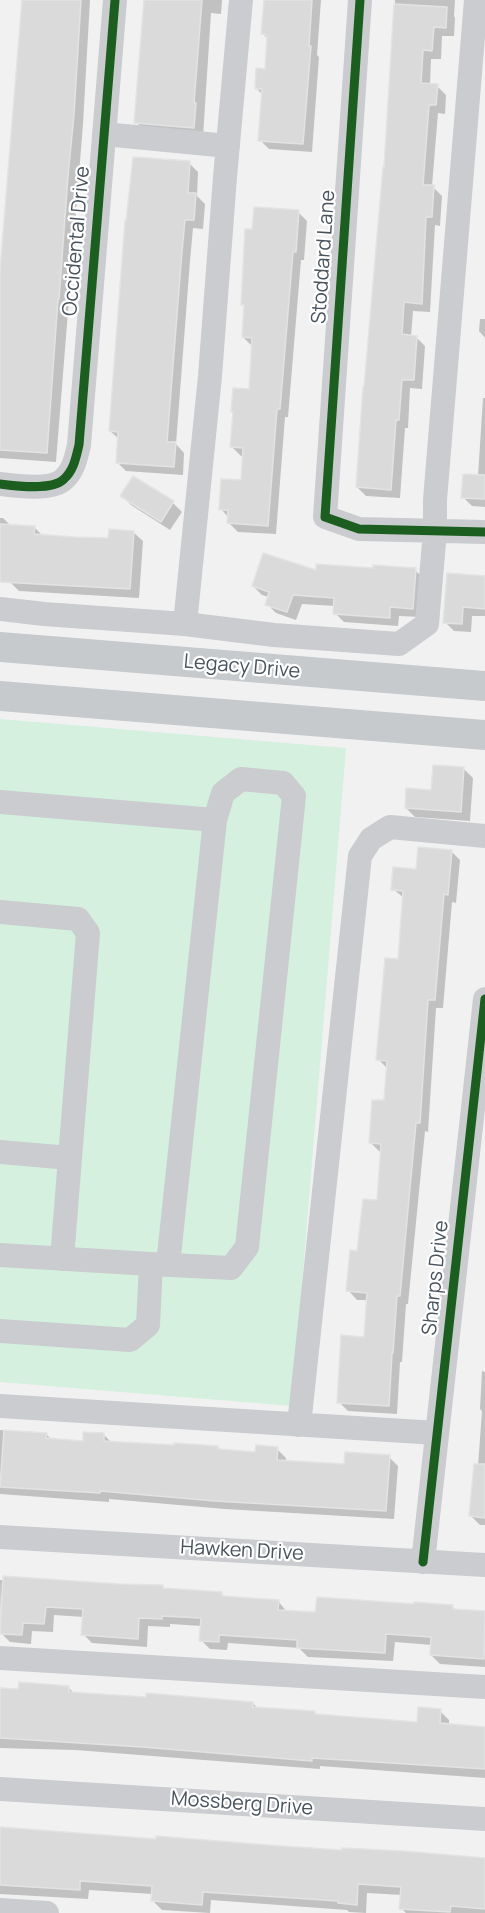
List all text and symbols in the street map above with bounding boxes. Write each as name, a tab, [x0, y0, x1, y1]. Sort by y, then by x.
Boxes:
street label: Occidental Drive	[58, 165, 96, 317]
street label: Stoddard Lane	[307, 189, 341, 325]
street label: Legacy Drive	[183, 650, 301, 684]
street label: Sharps Drive	[418, 1219, 454, 1337]
street label: Hawken Drive	[180, 1536, 304, 1566]
street label: Mossberg Drive	[170, 1787, 314, 1821]

